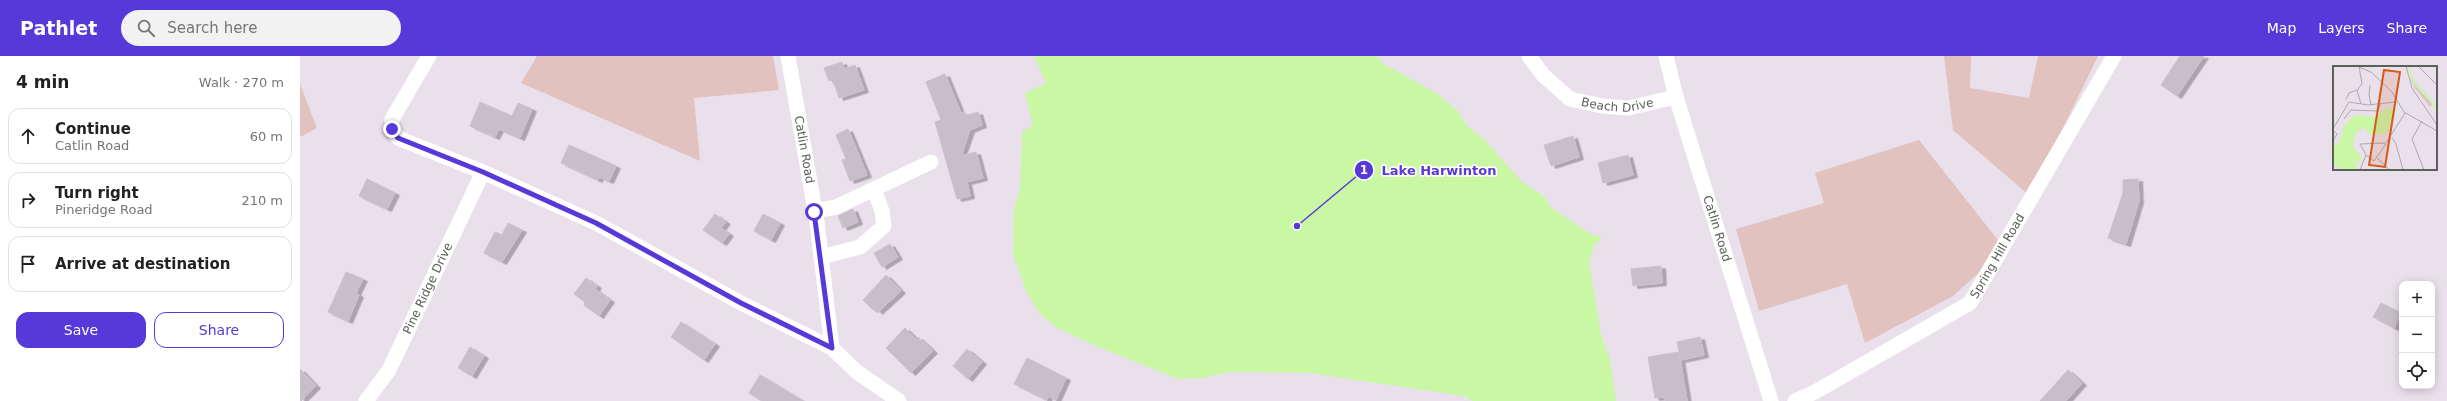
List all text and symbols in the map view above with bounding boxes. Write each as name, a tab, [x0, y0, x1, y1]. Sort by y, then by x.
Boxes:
search box	[121, 10, 401, 46]
text: Pathlet	[20, 17, 97, 39]
icon: search	[135, 17, 157, 39]
text: Search here	[167, 19, 257, 37]
text: Map	[2267, 20, 2296, 36]
text: Layers	[2318, 20, 2365, 36]
text: Share	[2387, 20, 2427, 36]
inset map	[2333, 66, 2437, 170]
text: 4 min	[16, 72, 69, 92]
text: Walk · 270 m	[199, 75, 284, 90]
street label: Beach Drive	[1580, 95, 1655, 115]
street label: Catlin Road	[792, 115, 817, 185]
text: Continue	[55, 120, 131, 138]
route end	[383, 120, 401, 138]
icon: ahead	[17, 125, 39, 147]
text: 60 m	[250, 129, 283, 144]
text: Catlin Road	[55, 138, 129, 153]
callout: Lake Harwinton	[1354, 158, 1504, 183]
text: 1	[1360, 163, 1368, 177]
text: Lake Harwinton	[1382, 163, 1496, 178]
text: Turn right	[55, 184, 139, 202]
icon: right	[17, 189, 39, 211]
text: 210 m	[241, 193, 283, 208]
street label: Catlin Road	[1700, 194, 1734, 263]
text: Pineridge Road	[55, 202, 153, 217]
route start	[805, 203, 823, 221]
street label: Spring Hill Road	[1967, 211, 2027, 301]
street label: Pine Ridge Drive	[400, 240, 455, 336]
icon: arrive	[17, 253, 39, 275]
text: Arrive at destination	[55, 255, 230, 273]
map controls	[2399, 281, 2435, 389]
button: +	[2399, 281, 2435, 317]
button: Save	[16, 312, 146, 348]
button: Share	[154, 312, 284, 348]
button: −	[2399, 317, 2435, 353]
button: locate	[2399, 353, 2435, 389]

